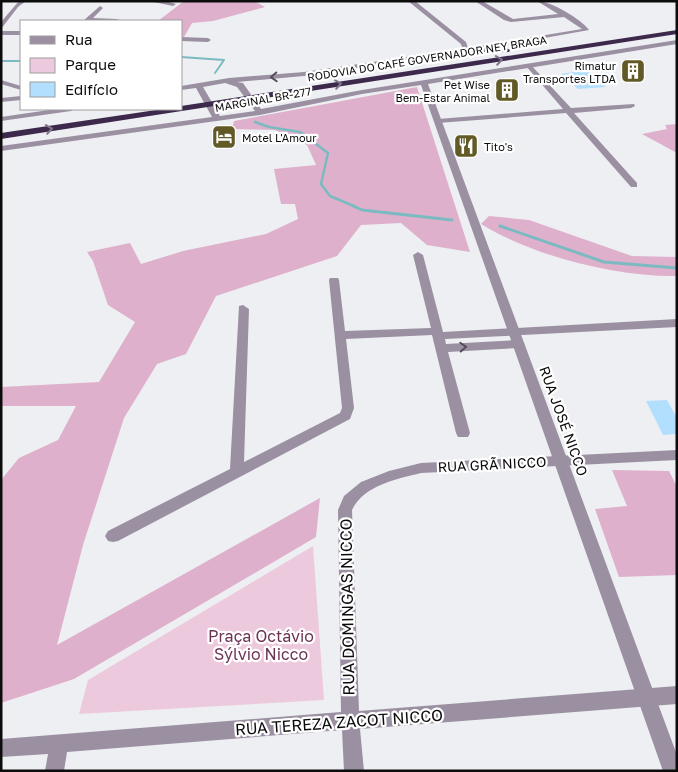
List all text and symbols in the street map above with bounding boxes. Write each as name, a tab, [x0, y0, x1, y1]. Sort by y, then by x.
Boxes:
legend	[20, 20, 182, 110]
text: Rua	[65, 30, 92, 48]
street label: RODOVIA DO CAFÉ GOVERNADOR NEY BRAGA	[306, 33, 548, 83]
text: Parque	[65, 55, 116, 73]
one-way arrow	[495, 55, 503, 65]
building icon: Rimatur Transportes LTDA	[620, 58, 646, 84]
place label: Rimatur Transportes LTDA	[523, 59, 617, 85]
one-way arrow	[269, 71, 277, 82]
building icon: Pet Wise Bem-Estar Animal	[494, 77, 520, 103]
place label: Pet Wise Bem-Estar Animal	[396, 78, 490, 104]
text: Edifício	[65, 80, 118, 98]
one-way arrow	[334, 80, 343, 90]
street label: MARGINAL BR-277	[214, 84, 312, 114]
one-way arrow	[46, 124, 54, 135]
hotel icon: Motel L'Amour	[211, 124, 237, 150]
place label: Motel L'Amour	[242, 131, 317, 144]
restaurant icon: Tito's	[453, 133, 479, 159]
place label: Tito's	[484, 140, 513, 153]
one-way arrow	[459, 341, 467, 352]
street label: RUA JOSÉ NICCO	[536, 364, 592, 478]
street label: RUA GRÃ NICCO	[437, 453, 547, 475]
street label: RUA DOMINGAS NICCO	[335, 518, 359, 696]
park label: Praça Octávio Sýlvio Nicco	[208, 626, 314, 664]
street label: RUA TEREZA ZACOT NICCO	[234, 705, 444, 739]

